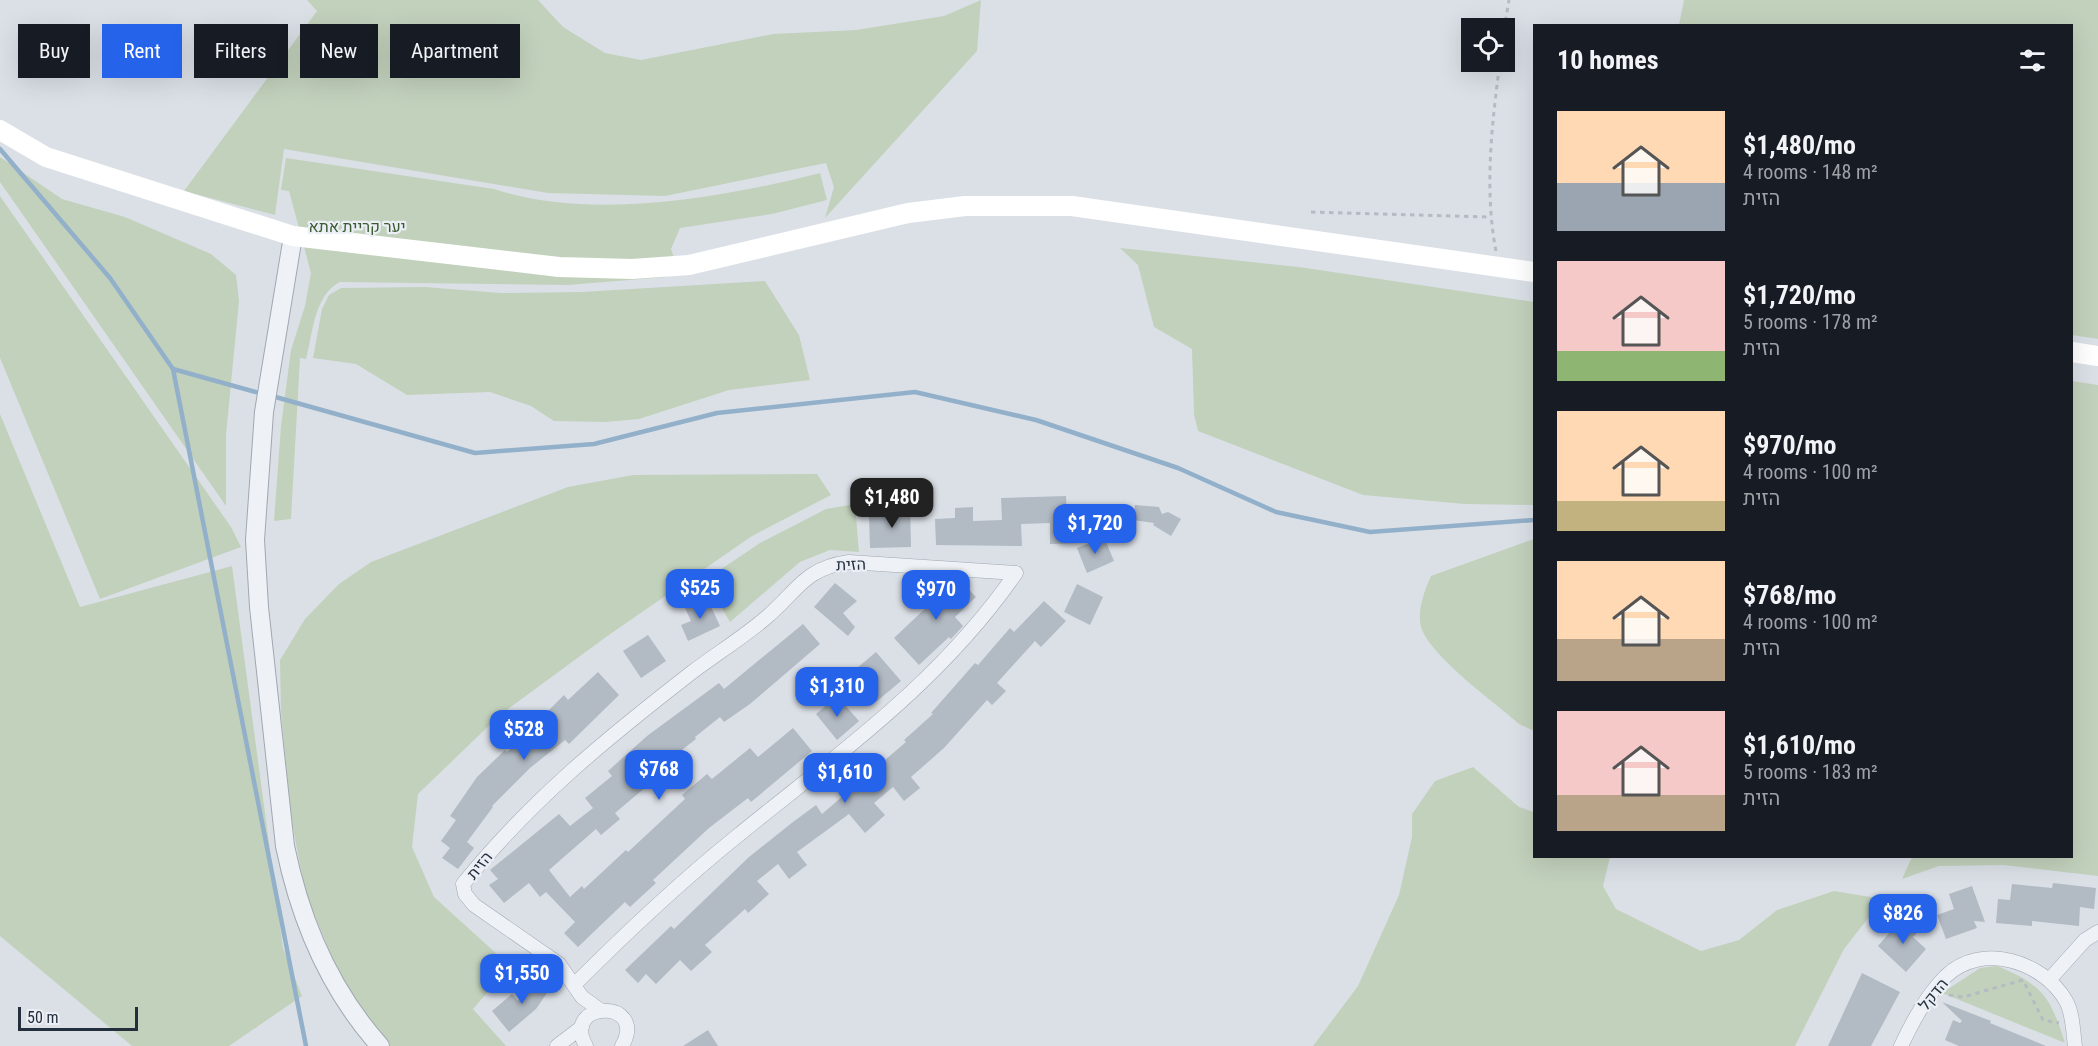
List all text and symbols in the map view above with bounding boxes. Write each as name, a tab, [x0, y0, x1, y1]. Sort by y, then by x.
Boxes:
map controls	[1461, 18, 1515, 72]
button: locate	[1461, 18, 1515, 72]
chip: Buy	[18, 24, 90, 78]
chip: Rent	[102, 24, 182, 78]
chip: Filters	[194, 24, 288, 78]
chip: New	[300, 24, 378, 78]
chip: Apartment	[390, 24, 520, 78]
icon: filters	[2016, 44, 2049, 77]
text: 10 homes	[1557, 45, 1659, 75]
text: $1,480/mo	[1743, 130, 1856, 160]
icon: home	[1605, 135, 1677, 207]
text: 4 rooms · 148 m²	[1743, 160, 1878, 184]
text: הזית	[1743, 186, 1780, 210]
park label: יער קריית אתא	[308, 217, 406, 236]
text: $1,720/mo	[1743, 280, 1856, 310]
icon: home	[1605, 285, 1677, 357]
text: 5 rooms · 178 m²	[1743, 310, 1878, 334]
text: הזית	[1743, 336, 1780, 360]
text: $970/mo	[1743, 430, 1836, 460]
icon: home	[1605, 435, 1677, 507]
text: 4 rooms · 100 m²	[1743, 460, 1878, 484]
pin: $1,480	[843, 478, 941, 529]
text: $1,480	[864, 485, 920, 509]
text: הזית	[1743, 486, 1780, 510]
pin: $1,720	[1046, 504, 1144, 555]
text: $1,720	[1067, 511, 1123, 535]
street label: הזית	[836, 554, 866, 575]
pin: $525	[664, 569, 736, 620]
pin: $970	[900, 570, 972, 621]
text: $525	[680, 576, 720, 600]
text: $970	[916, 577, 956, 601]
text: $768/mo	[1743, 580, 1836, 610]
icon: home	[1605, 585, 1677, 657]
text: 4 rooms · 100 m²	[1743, 610, 1878, 634]
text: הזית	[1743, 636, 1780, 660]
pin: $1,310	[788, 667, 886, 718]
text: $1,310	[809, 674, 865, 698]
pin: $528	[488, 710, 560, 761]
text: $528	[504, 717, 544, 741]
text: $1,610/mo	[1743, 730, 1856, 760]
icon: home	[1605, 735, 1677, 807]
pin: $768	[623, 750, 695, 801]
pin: $1,610	[796, 753, 894, 804]
text: $768	[639, 757, 679, 781]
text: $1,610	[817, 760, 873, 784]
text: 5 rooms · 183 m²	[1743, 760, 1878, 784]
text: הזית	[1743, 786, 1780, 810]
street label: הזית	[463, 848, 496, 883]
pin: $826	[1867, 894, 1939, 945]
text: $826	[1883, 901, 1923, 925]
pin: $1,550	[473, 954, 571, 1005]
text: $1,550	[494, 961, 550, 985]
street label: הדקל	[1915, 974, 1952, 1014]
scale bar	[18, 1004, 138, 1032]
text: 50 m	[27, 1008, 59, 1027]

